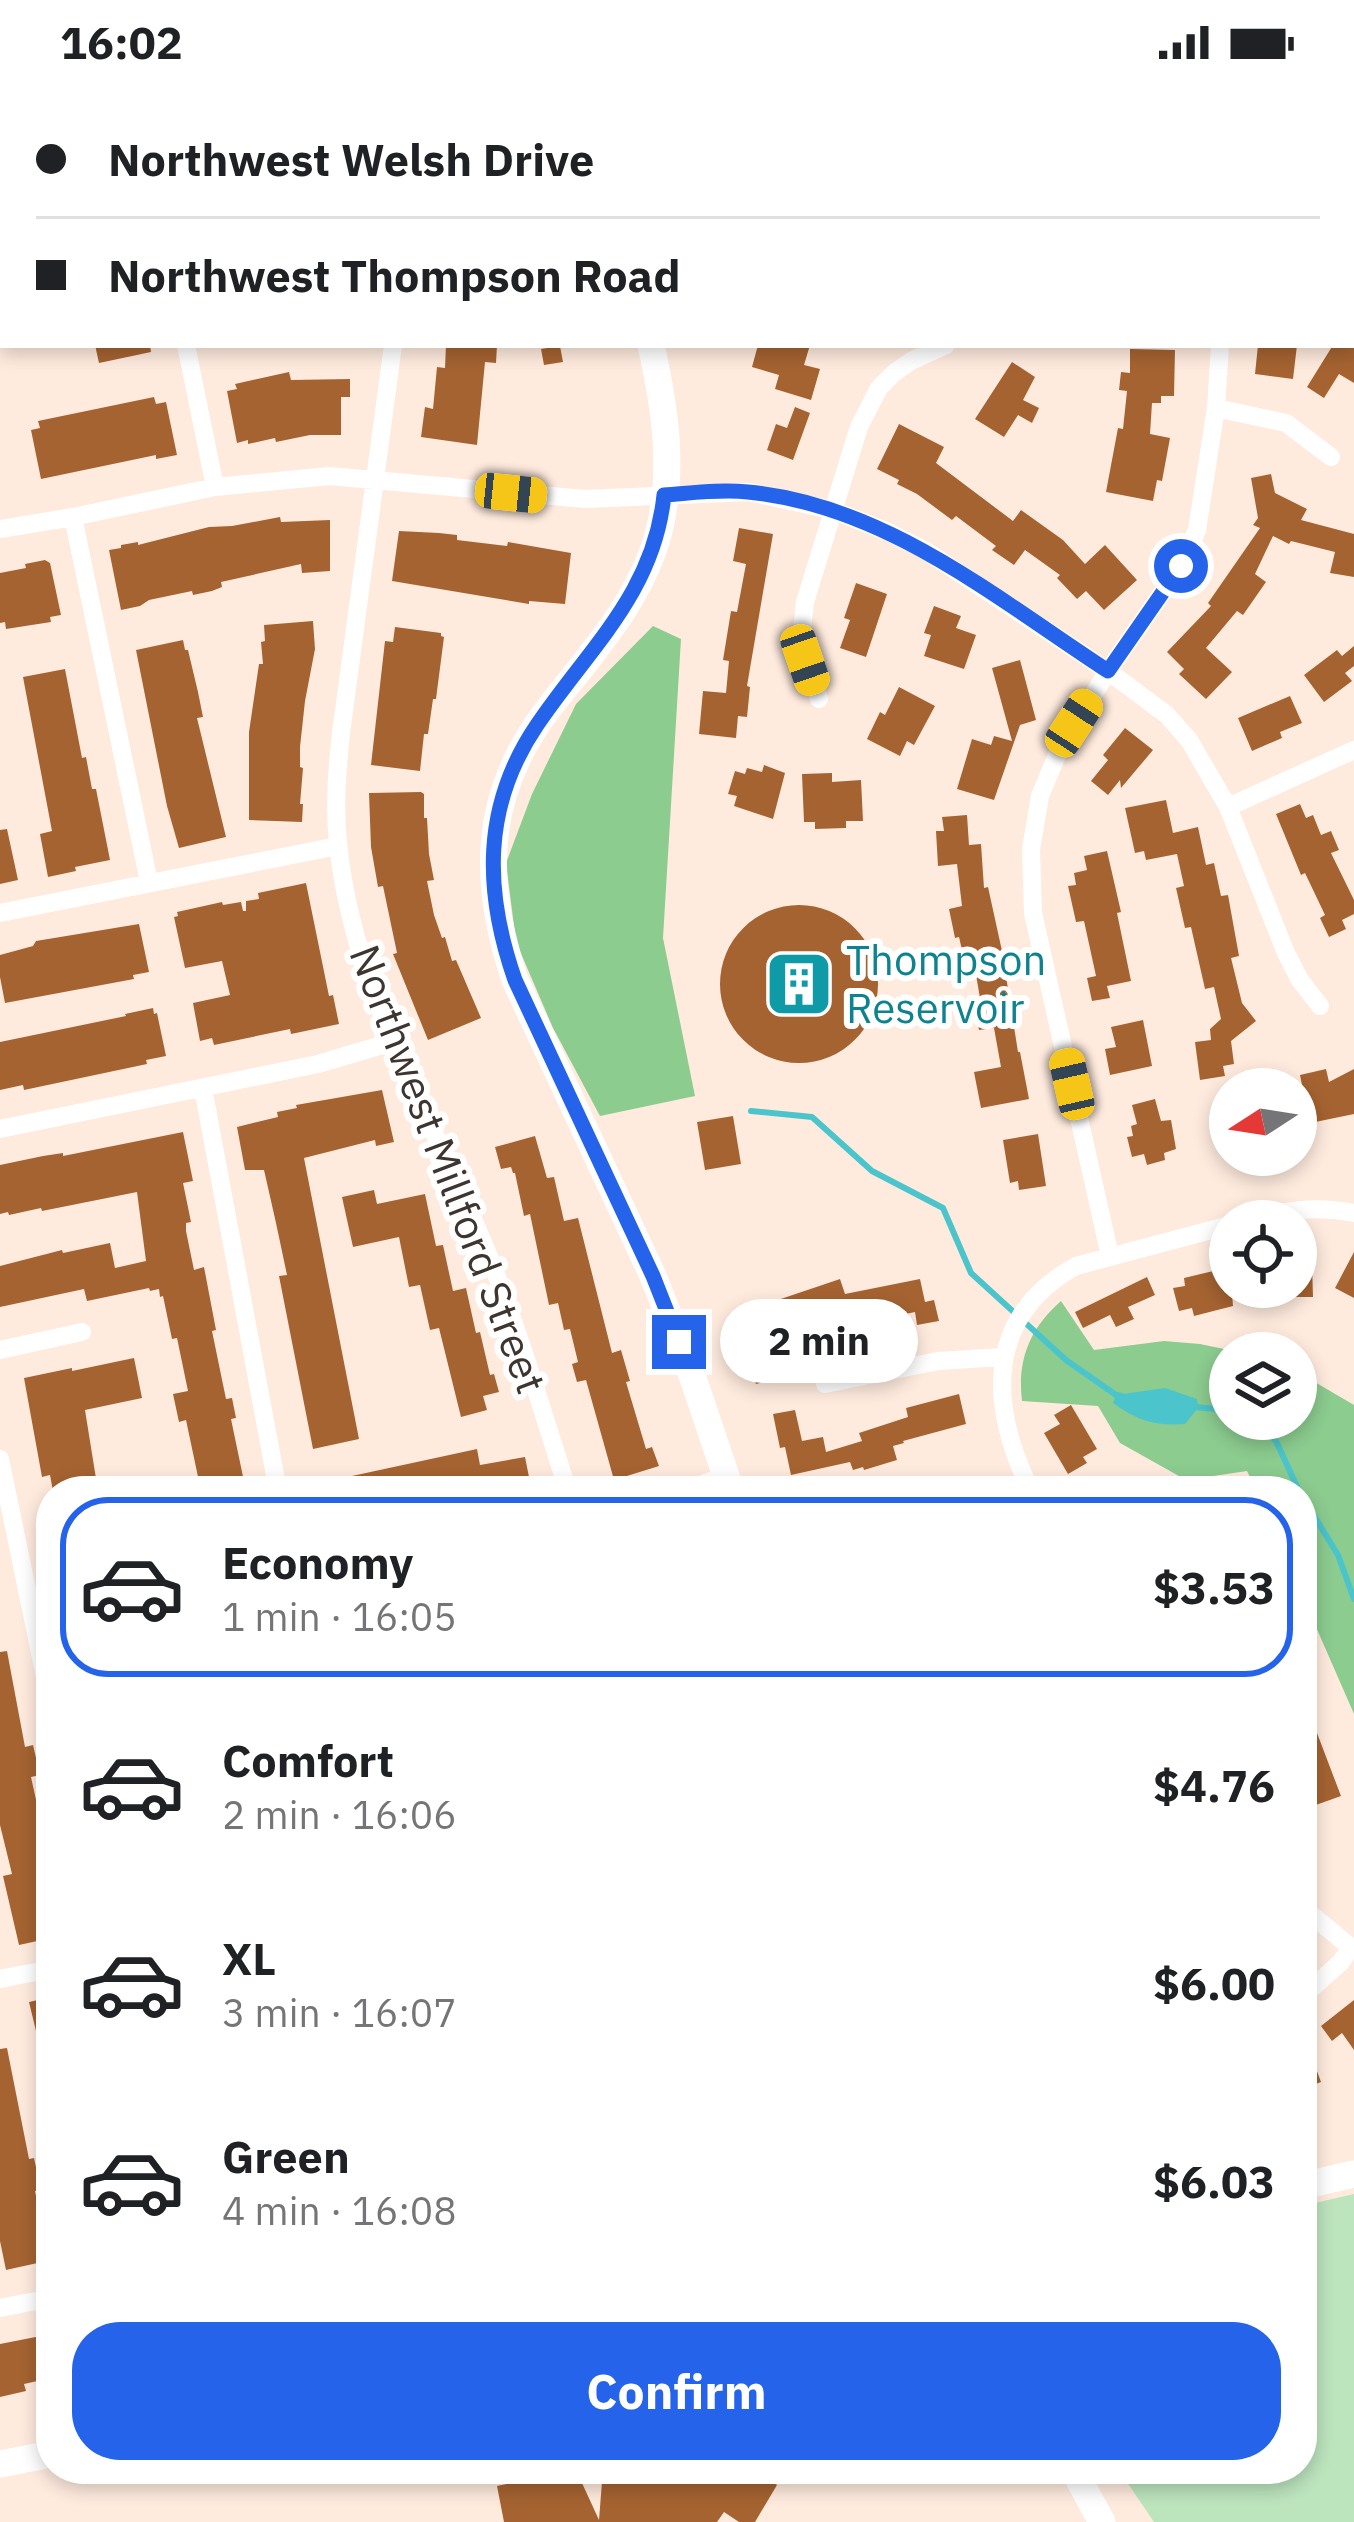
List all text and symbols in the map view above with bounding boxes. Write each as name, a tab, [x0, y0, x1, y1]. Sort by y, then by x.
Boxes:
text: 16:02	[60, 13, 183, 71]
text: Northwest Welsh Drive	[108, 130, 594, 188]
text: Northwest Thompson Road	[108, 246, 681, 304]
car	[473, 471, 549, 515]
route start	[1154, 539, 1208, 593]
car	[776, 620, 834, 700]
car	[1039, 683, 1109, 763]
place label: Thompson Reservoir	[846, 932, 1046, 1035]
street label: Northwest Millford Street	[338, 937, 559, 1401]
building icon: Thompson Reservoir	[764, 949, 834, 1019]
car	[1046, 1045, 1098, 1123]
north arrow	[1209, 1068, 1317, 1176]
map controls	[1209, 1068, 1317, 1440]
button: locate	[1209, 1200, 1317, 1308]
callout: 2 min	[721, 1300, 919, 1384]
route end	[652, 1315, 706, 1369]
text: 2 min	[768, 1315, 870, 1366]
button: layers	[1209, 1332, 1317, 1440]
icon: car	[78, 1533, 186, 1641]
text: Economy	[222, 1533, 413, 1591]
text: $3.53	[1153, 1558, 1275, 1616]
text: 1 min · 16:05	[222, 1591, 457, 1642]
icon: car	[78, 1731, 186, 1839]
text: Comfort	[222, 1731, 394, 1789]
text: $4.76	[1153, 1756, 1275, 1814]
text: 2 min · 16:06	[222, 1789, 457, 1840]
icon: car	[78, 1929, 186, 2037]
text: XL	[222, 1929, 276, 1987]
text: $6.00	[1153, 1954, 1275, 2012]
text: 3 min · 16:07	[222, 1987, 457, 2038]
icon: car	[78, 2127, 186, 2235]
text: Green	[222, 2127, 350, 2185]
text: $6.03	[1153, 2152, 1275, 2210]
text: 4 min · 16:08	[222, 2185, 457, 2236]
button: Confirm	[72, 2322, 1281, 2460]

